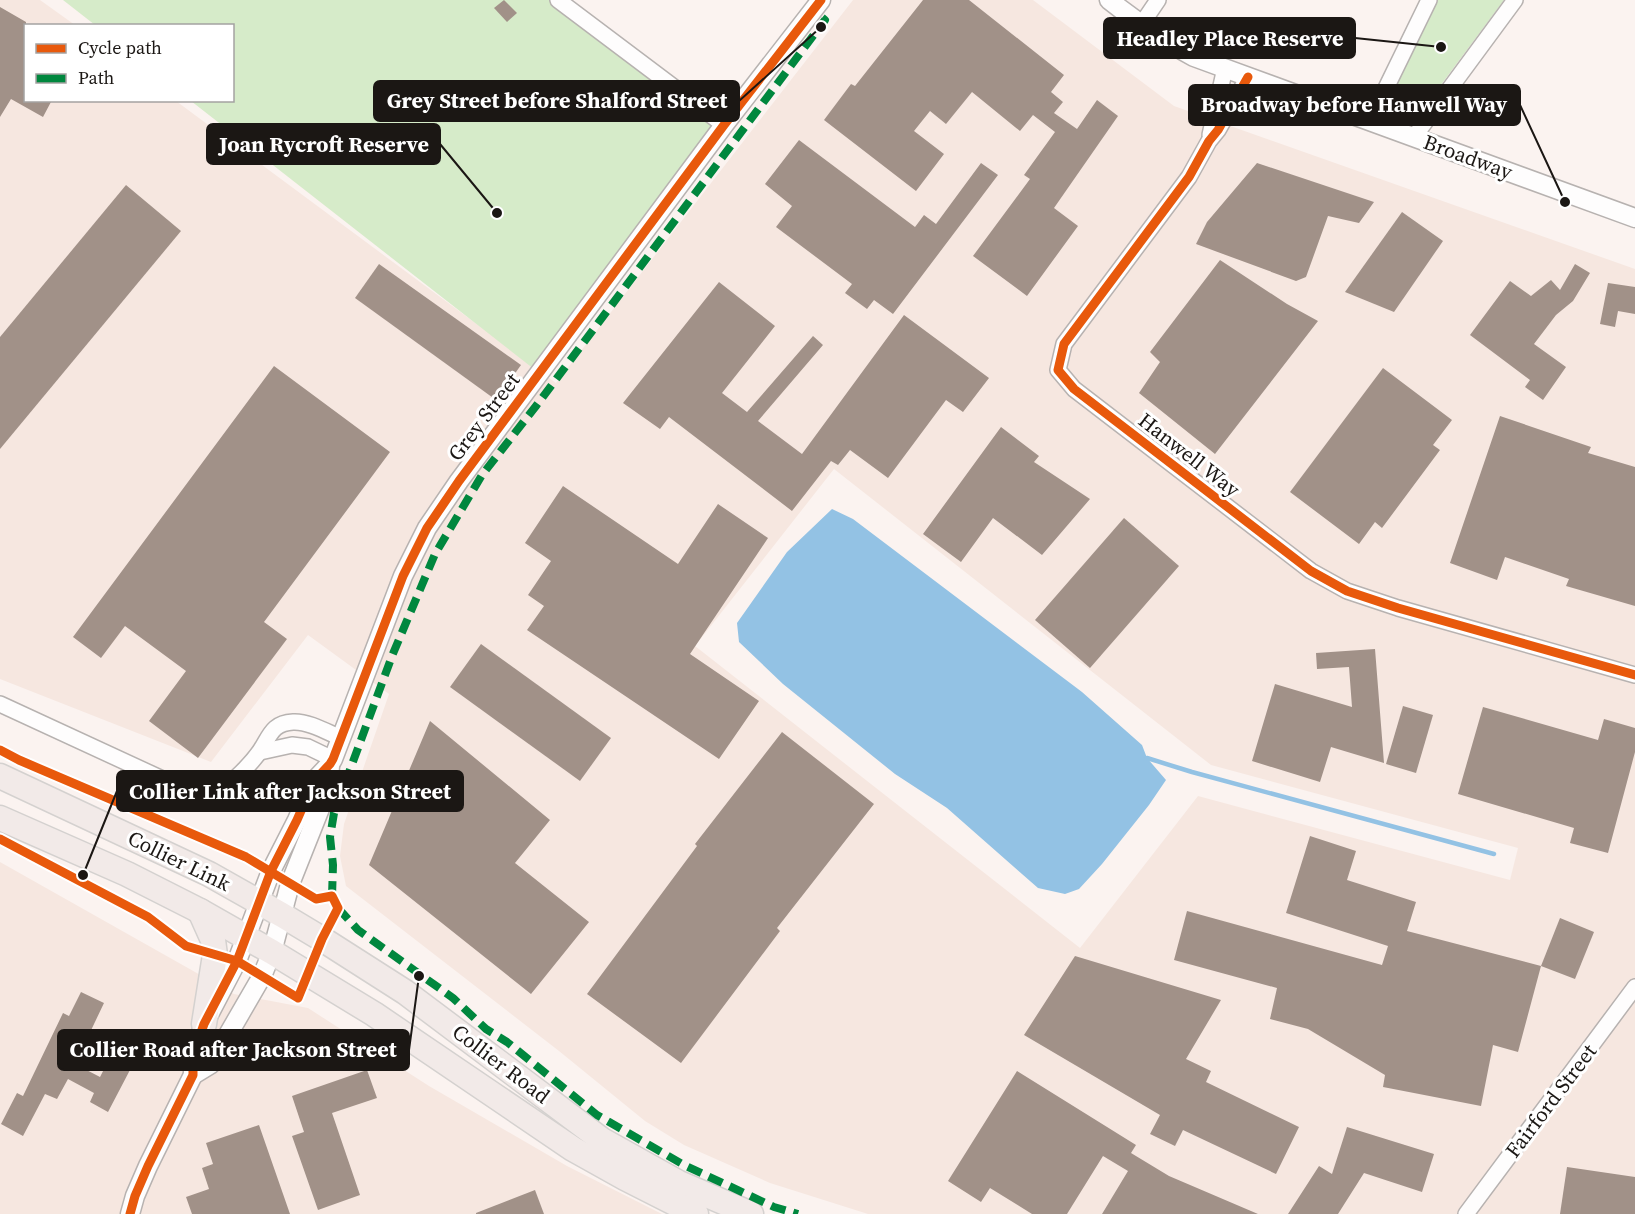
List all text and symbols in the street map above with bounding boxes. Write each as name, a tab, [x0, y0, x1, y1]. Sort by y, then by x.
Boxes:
callout: Headley Place Reserve	[1104, 18, 1355, 58]
text: Headley Place Reserve	[1117, 23, 1343, 53]
legend	[24, 24, 234, 102]
text: Cycle path	[78, 35, 162, 60]
text: Path	[78, 65, 115, 90]
callout: Grey Street before Shalford Street	[374, 81, 739, 121]
text: Grey Street before Shalford Street	[387, 85, 728, 115]
callout: Broadway before Hanwell Way	[1189, 85, 1520, 125]
text: Broadway before Hanwell Way	[1201, 89, 1508, 119]
callout: Joan Rycroft Reserve	[207, 124, 440, 164]
street label: Broadway	[1420, 127, 1517, 186]
text: Joan Rycroft Reserve	[217, 129, 429, 159]
street label: Grey Street	[441, 367, 526, 467]
street label: Hanwell Way	[1132, 406, 1246, 504]
callout: Collier Link after Jackson Street	[117, 771, 463, 811]
text: Collier Link after Jackson Street	[129, 776, 452, 806]
street label: Collier Link	[123, 823, 236, 898]
street label: Collier Road	[446, 1017, 556, 1110]
callout: Collier Road after Jackson Street	[58, 1030, 409, 1070]
text: Collier Road after Jackson Street	[69, 1034, 398, 1064]
street label: Fairford Street	[1498, 1038, 1603, 1164]

